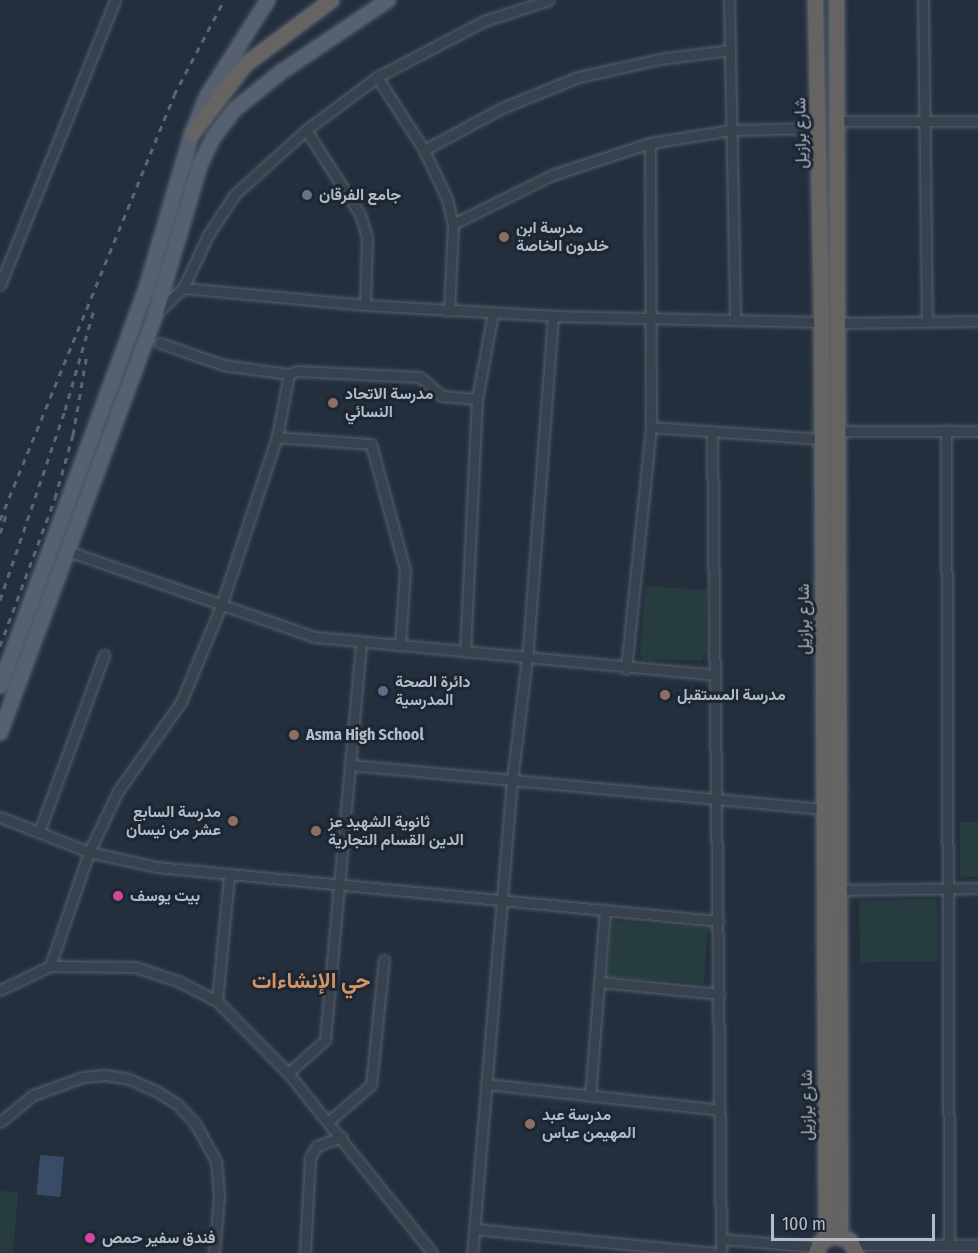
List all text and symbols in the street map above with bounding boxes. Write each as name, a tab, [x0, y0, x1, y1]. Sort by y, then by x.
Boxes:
street label: شارع برازيل	[791, 97, 811, 169]
place label: جامع الفرقان	[319, 185, 401, 205]
marker: جامع الفرقان	[300, 188, 314, 202]
place label: مدرسة ابن خلدون الخاصة	[516, 218, 609, 256]
marker: مدرسة ابن خلدون الخاصة	[497, 230, 511, 244]
place label: مدرسة الاتحاد النسائي	[345, 384, 433, 422]
marker: مدرسة الاتحاد النسائي	[326, 396, 340, 410]
street label: شارع برازيل	[794, 583, 814, 655]
place label: دائرة الصحة المدرسية	[395, 672, 471, 710]
marker: دائرة الصحة المدرسية	[376, 684, 390, 698]
place label: مدرسة المستقبل	[677, 685, 786, 705]
marker: مدرسة المستقبل	[658, 688, 672, 702]
place label: Asma High School	[306, 725, 424, 745]
marker: Asma High School	[287, 728, 301, 742]
place label: مدرسة السابع عشر من نيسان	[126, 802, 221, 840]
place label: ثانوية الشهيد عز الدين القسام التجارية	[328, 812, 464, 850]
marker: مدرسة السابع عشر من نيسان	[226, 814, 240, 828]
marker: ثانوية الشهيد عز الدين القسام التجارية	[309, 824, 323, 838]
place label: بيت يوسف	[130, 886, 200, 906]
marker: بيت يوسف	[111, 889, 125, 903]
district label: حي الإنشاءات	[252, 968, 370, 994]
street label: شارع برازيل	[797, 1069, 817, 1141]
place label: مدرسة عبد المهيمن عباس	[542, 1105, 636, 1143]
marker: مدرسة عبد المهيمن عباس	[523, 1117, 537, 1131]
scale bar	[774, 1202, 938, 1240]
text: 100 m	[782, 1213, 826, 1235]
place label: فندق سفير حمص	[102, 1228, 216, 1248]
marker: فندق سفير حمص	[83, 1231, 97, 1245]

